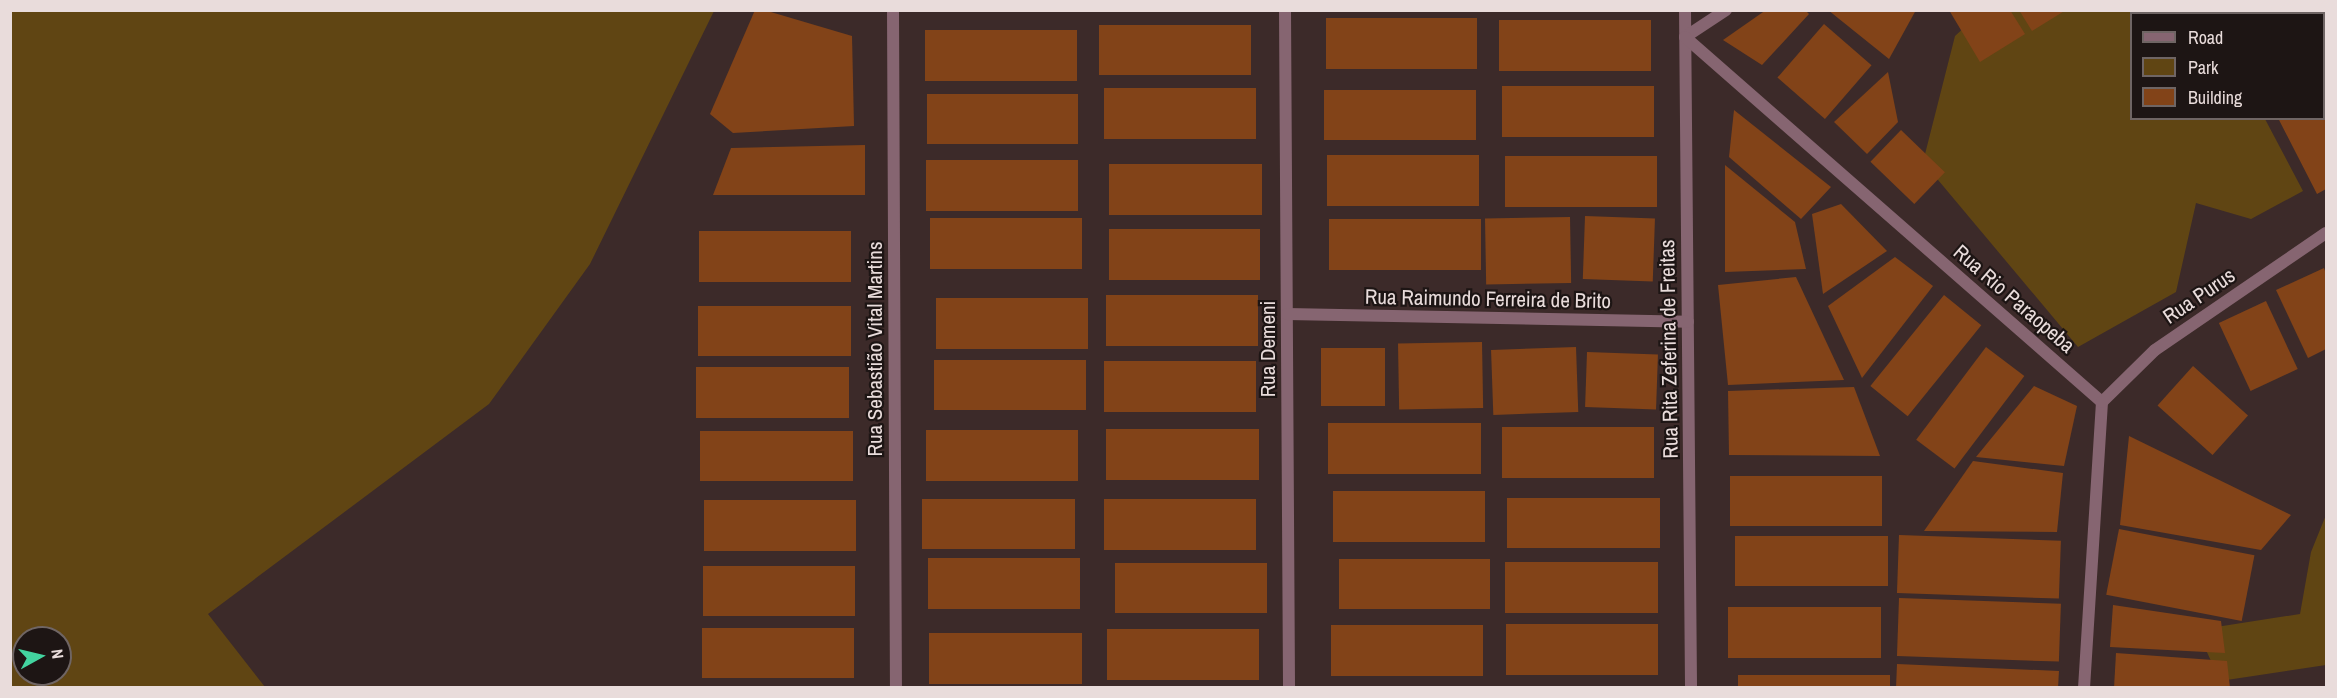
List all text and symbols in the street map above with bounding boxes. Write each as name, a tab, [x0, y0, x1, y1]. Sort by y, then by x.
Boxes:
legend	[2130, 12, 2325, 120]
text: Road	[2188, 25, 2223, 50]
text: Park	[2188, 55, 2218, 80]
text: Building	[2188, 85, 2242, 110]
street label: Rua Rita Zeferina de Freitas	[1654, 239, 1684, 459]
street label: Rua Rio Paraopeba	[1948, 240, 2080, 358]
street label: Rua Sebastião Vital Martins	[862, 241, 888, 457]
street label: Rua Purus	[2158, 263, 2240, 329]
street label: Rua Raimundo Ferreira de Brito	[1365, 284, 1611, 314]
street label: Rua Demeni	[1255, 301, 1281, 397]
north arrow	[12, 626, 72, 686]
text: N	[46, 648, 69, 660]

